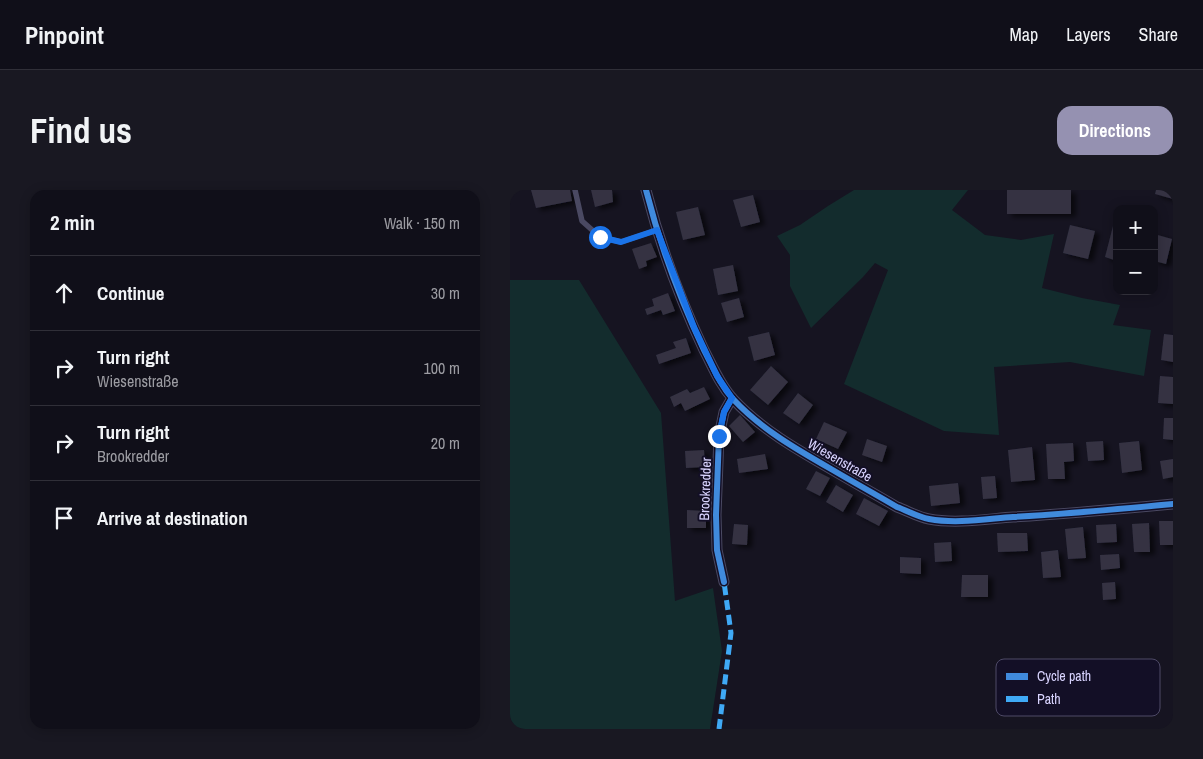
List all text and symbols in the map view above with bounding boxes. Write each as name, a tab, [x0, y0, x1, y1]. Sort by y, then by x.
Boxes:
text: Pinpoint	[25, 19, 104, 51]
text: Map	[1010, 22, 1038, 47]
text: Layers	[1066, 22, 1111, 47]
text: Share	[1139, 22, 1178, 47]
button: Directions	[1057, 106, 1173, 155]
text: Find us	[30, 107, 132, 154]
map controls	[1113, 205, 1158, 295]
button: +	[1113, 205, 1158, 250]
text: 2 min	[50, 208, 95, 237]
text: Walk · 150 m	[384, 212, 460, 234]
route start	[589, 226, 612, 249]
button: −	[1113, 250, 1158, 295]
icon: ahead	[50, 279, 78, 307]
text: Continue	[97, 280, 165, 306]
text: 30 m	[431, 282, 460, 304]
text: Turn right	[97, 344, 169, 370]
icon: right	[50, 354, 78, 382]
text: 100 m	[424, 357, 460, 379]
text: Wiesenstraße	[97, 370, 179, 392]
text: Turn right	[97, 419, 169, 445]
route end	[708, 425, 731, 448]
icon: right	[50, 429, 78, 457]
text: 20 m	[431, 432, 460, 454]
street label: Wiesenstraße	[805, 434, 875, 486]
text: Brookredder	[97, 445, 169, 467]
street label: Brookredder	[695, 457, 715, 521]
icon: arrive	[50, 504, 78, 532]
text: Arrive at destination	[97, 505, 248, 531]
legend	[996, 659, 1160, 716]
text: Cycle path	[1037, 667, 1091, 685]
text: Path	[1037, 690, 1061, 708]

